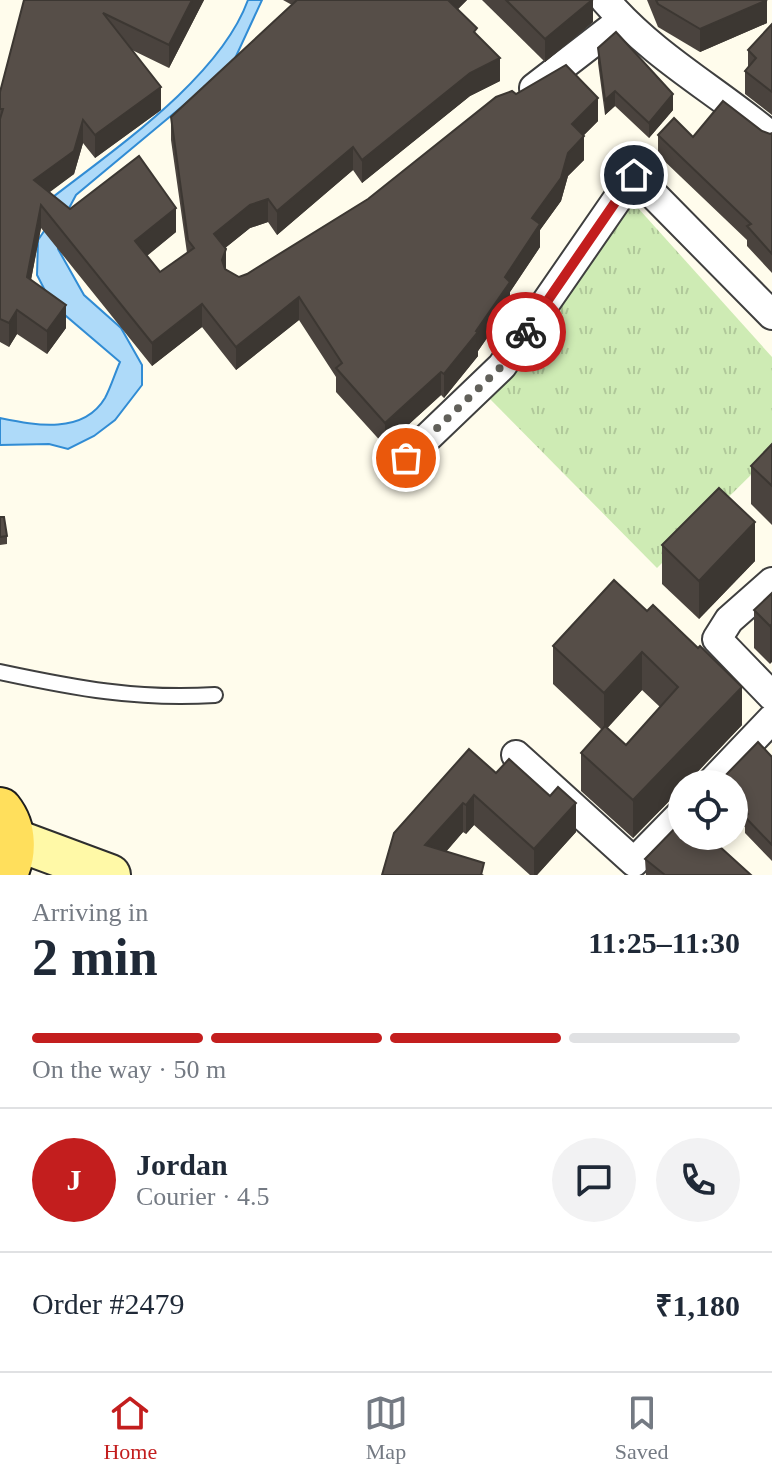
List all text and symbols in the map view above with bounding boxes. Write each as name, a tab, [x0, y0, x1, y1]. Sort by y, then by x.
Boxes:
pin	[600, 141, 668, 209]
icon: home	[612, 153, 656, 197]
courier	[486, 292, 566, 372]
icon: bike	[504, 310, 548, 354]
pin	[372, 424, 440, 492]
icon: bag	[384, 436, 428, 480]
map controls	[668, 770, 748, 850]
button: locate	[668, 770, 748, 850]
text: Arriving in	[32, 898, 148, 927]
text: 11:25–11:30	[588, 926, 740, 959]
text: 2 min	[32, 929, 158, 986]
text: On the way · 50 m	[32, 1055, 226, 1084]
button: chat	[552, 1138, 636, 1222]
button: phone	[656, 1138, 740, 1222]
text: Jordan	[136, 1148, 228, 1181]
text: J	[67, 1163, 82, 1196]
text: Courier · 4.5	[136, 1182, 270, 1211]
text: Order #2479	[32, 1287, 184, 1320]
text: ₹1,180	[655, 1289, 740, 1322]
tab: Home	[103, 1391, 157, 1465]
tab: Map	[364, 1391, 408, 1465]
tab: Saved	[615, 1391, 669, 1465]

